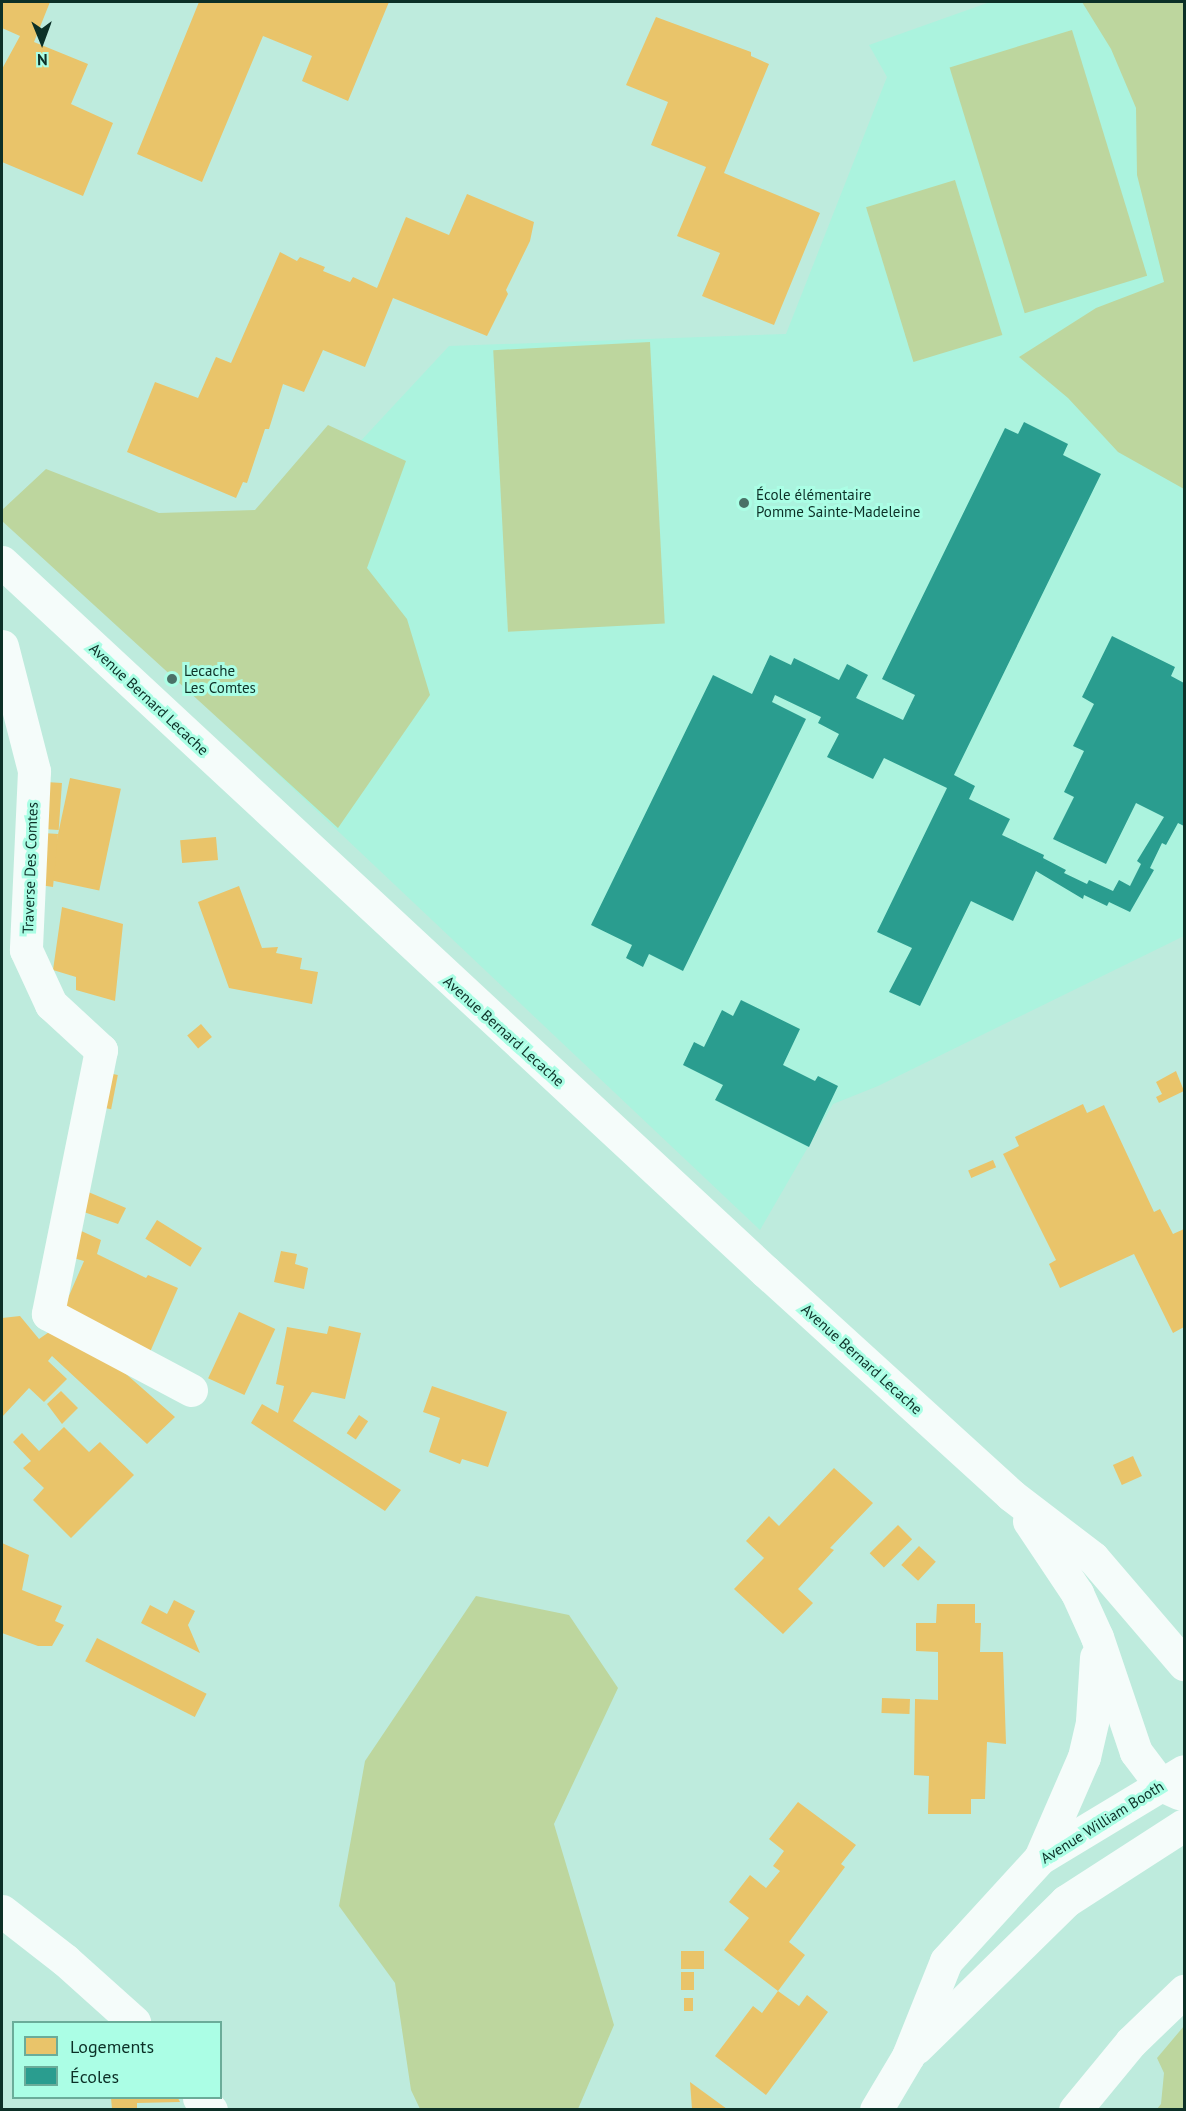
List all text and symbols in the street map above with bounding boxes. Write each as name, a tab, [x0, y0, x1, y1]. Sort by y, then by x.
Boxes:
north arrow	[12, 12, 72, 72]
text: N	[37, 50, 48, 70]
place label: École élémentaire Pomme Sainte-Madeleine	[756, 485, 920, 520]
marker: École élémentaire Pomme Sainte-Madeleine	[737, 496, 751, 510]
street label: Avenue Bernard Lecache	[86, 639, 212, 759]
place label: Lecache Les Comtes	[184, 661, 256, 696]
marker: Lecache Les Comtes	[165, 672, 179, 686]
street label: Traverse Des Comtes	[19, 802, 41, 934]
street label: Avenue Bernard Lecache	[440, 972, 568, 1090]
street label: Avenue Bernard Lecache	[798, 1300, 926, 1418]
street label: Avenue William Booth	[1037, 1777, 1167, 1867]
legend	[12, 2021, 222, 2099]
text: Logements	[70, 2035, 154, 2058]
text: Écoles	[70, 2065, 119, 2088]

